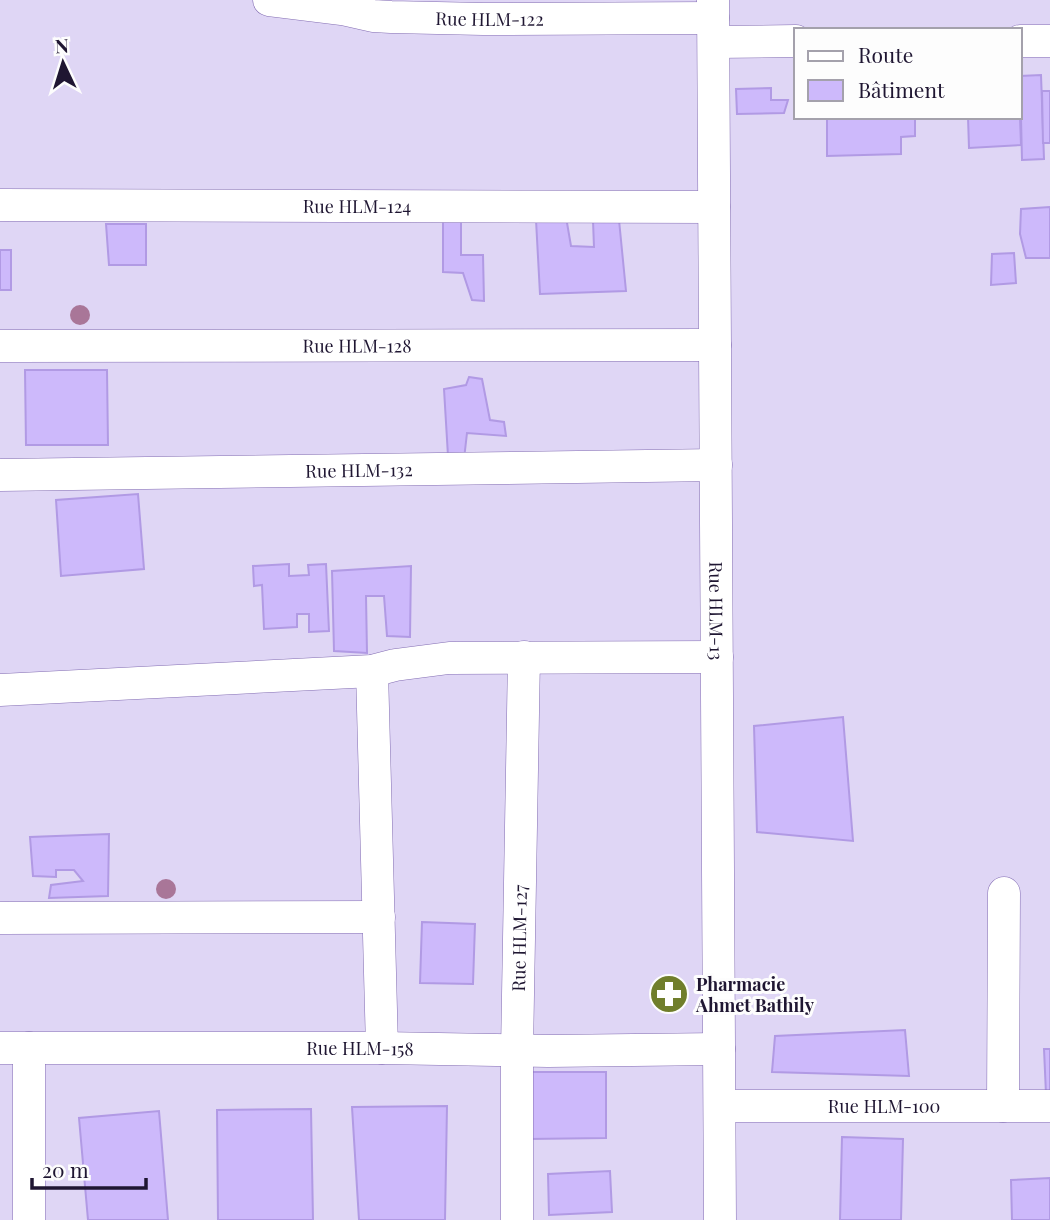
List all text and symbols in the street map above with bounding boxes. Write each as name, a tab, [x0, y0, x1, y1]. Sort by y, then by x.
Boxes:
street label: Rue HLM-122	[435, 6, 544, 31]
north arrow	[28, 28, 98, 98]
legend	[794, 28, 1022, 119]
text: N	[54, 32, 70, 58]
text: Route	[858, 40, 913, 68]
text: Bâtiment	[858, 75, 945, 103]
street label: Rue HLM-124	[303, 194, 411, 218]
street label: Rue HLM-128	[302, 333, 412, 358]
street label: Rue HLM-132	[305, 457, 413, 483]
street label: Rue HLM-13	[704, 561, 729, 660]
street label: Rue HLM-127	[506, 884, 532, 992]
place label: Pharmacie Ahmet Bathily	[695, 972, 815, 1017]
pharmacy icon: Pharmacie Ahmet Bathily	[648, 973, 690, 1015]
street label: Rue HLM-158	[306, 1036, 414, 1061]
street label: Rue HLM-100	[828, 1094, 940, 1118]
scale bar	[32, 1146, 145, 1190]
text: 20 m	[42, 1155, 89, 1183]

